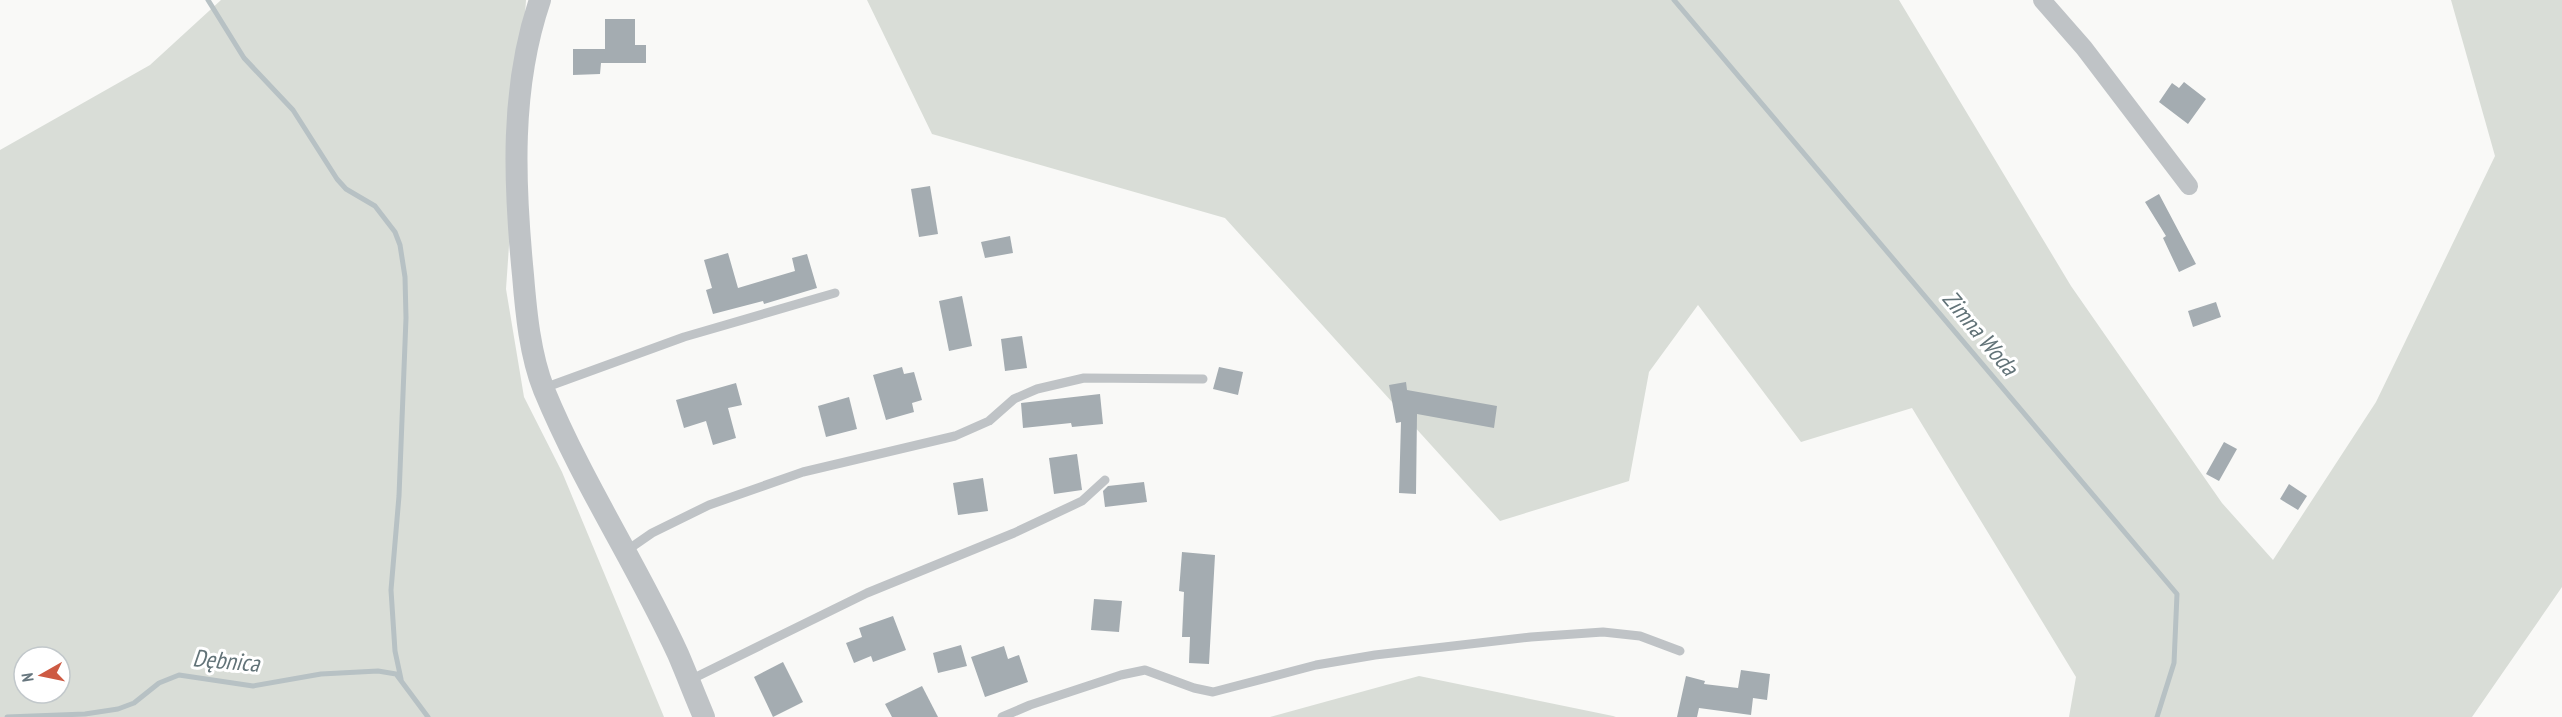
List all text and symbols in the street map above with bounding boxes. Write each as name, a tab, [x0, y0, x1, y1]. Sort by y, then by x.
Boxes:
water label: Zimna Woda	[1936, 284, 2026, 383]
water label: Dębnica	[191, 642, 262, 679]
north arrow	[12, 645, 72, 705]
text: N	[17, 672, 38, 683]

